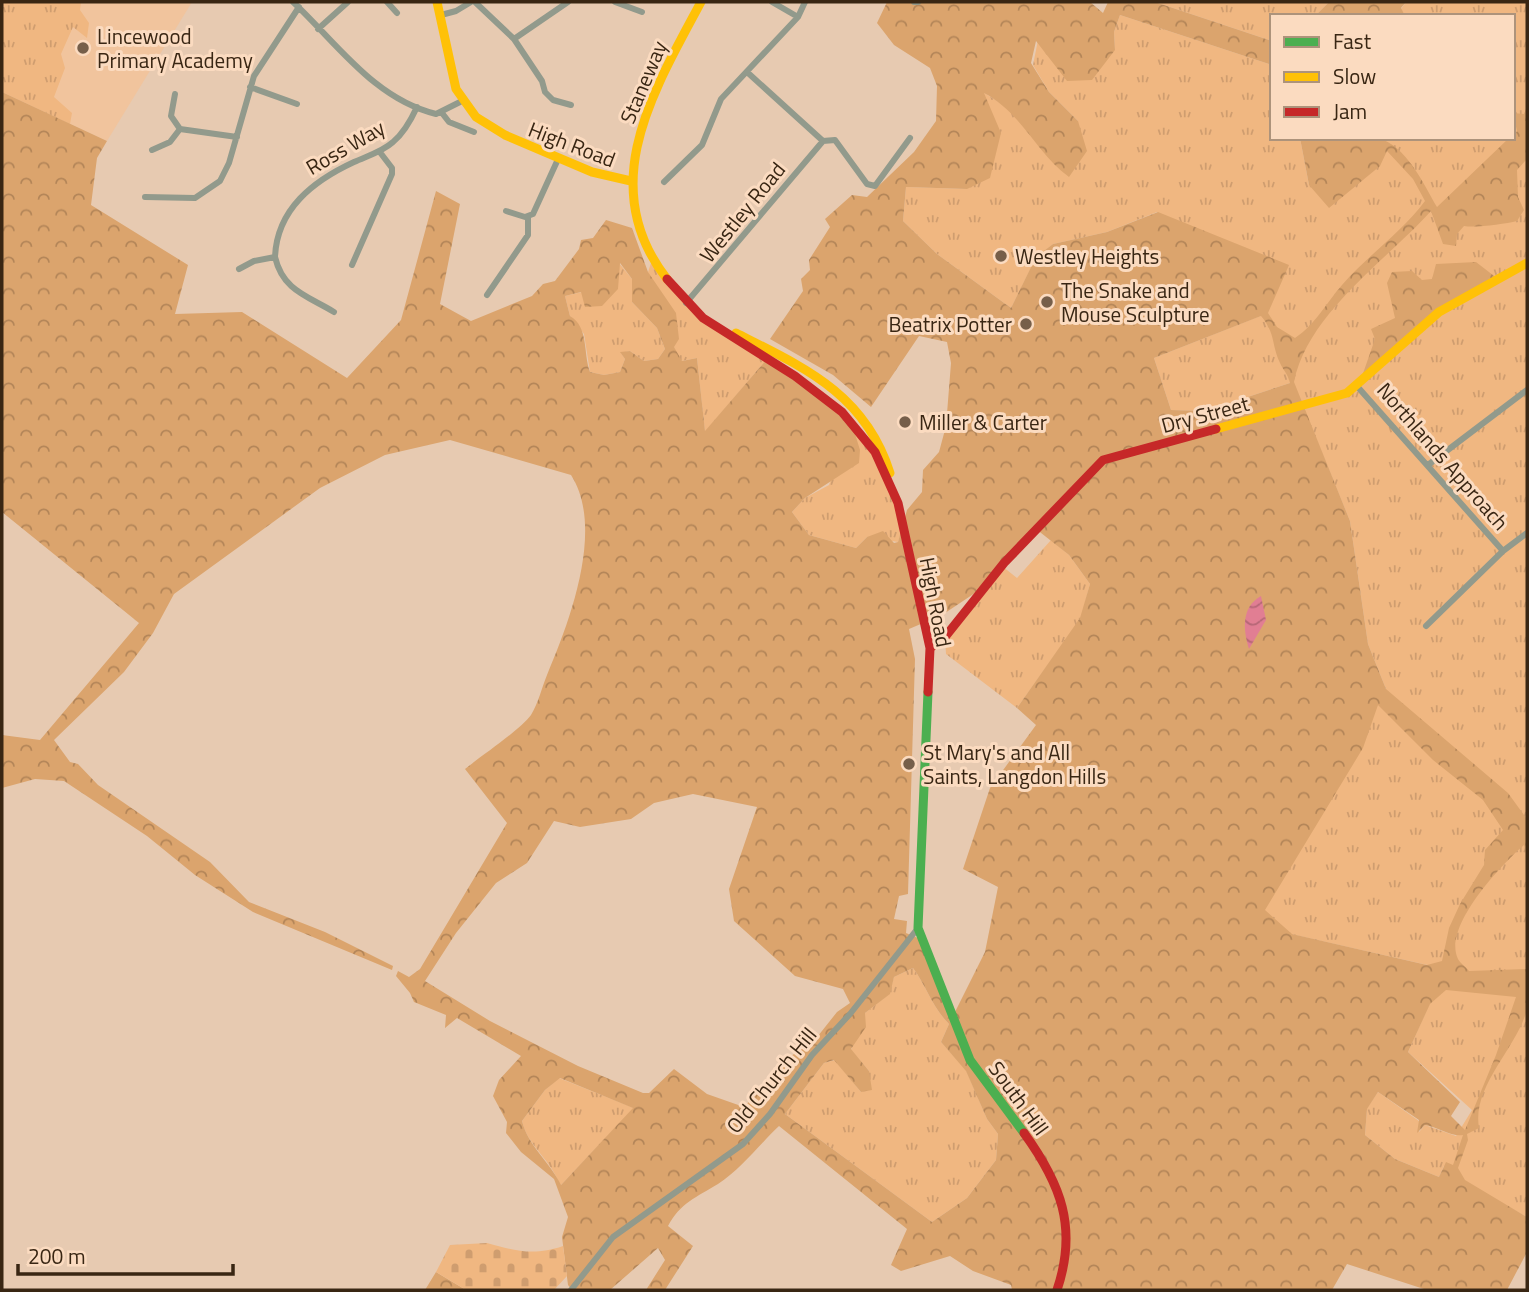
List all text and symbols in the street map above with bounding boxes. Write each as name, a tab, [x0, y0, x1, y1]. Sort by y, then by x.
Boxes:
legend	[1270, 14, 1515, 140]
place label: Lincewood Primary Academy	[97, 20, 253, 76]
text: Fast	[1333, 25, 1372, 57]
street label: Staneway	[611, 36, 675, 128]
marker: Lincewood Primary Academy	[75, 40, 91, 56]
text: Slow	[1333, 60, 1376, 92]
text: Jam	[1333, 95, 1367, 127]
street label: Ross Way	[299, 111, 391, 183]
street label: High Road	[524, 113, 620, 175]
street label: Westley Road	[691, 155, 793, 269]
place label: Westley Heights	[1015, 240, 1159, 272]
marker: Westley Heights	[993, 248, 1009, 264]
place label: The Snake and Mouse Sculpture	[1061, 274, 1210, 330]
marker: The Snake and Mouse Sculpture	[1039, 294, 1055, 310]
place label: Beatrix Potter	[889, 308, 1012, 340]
marker: Beatrix Potter	[1018, 316, 1034, 332]
street label: Northlands Approach	[1370, 375, 1516, 537]
street label: Dry Street	[1158, 387, 1253, 441]
place label: Miller & Carter	[919, 406, 1047, 438]
marker: Miller & Carter	[897, 414, 913, 430]
street label: High Road	[912, 554, 960, 650]
place label: St Mary's and All Saints, Langdon Hills	[923, 736, 1106, 792]
marker: St Mary's and All Saints, Langdon Hills	[901, 756, 917, 772]
street label: Old Church Hill	[718, 1020, 824, 1140]
street label: South Hill	[981, 1054, 1057, 1142]
scale bar	[18, 1232, 233, 1276]
text: 200 m	[28, 1240, 85, 1272]

